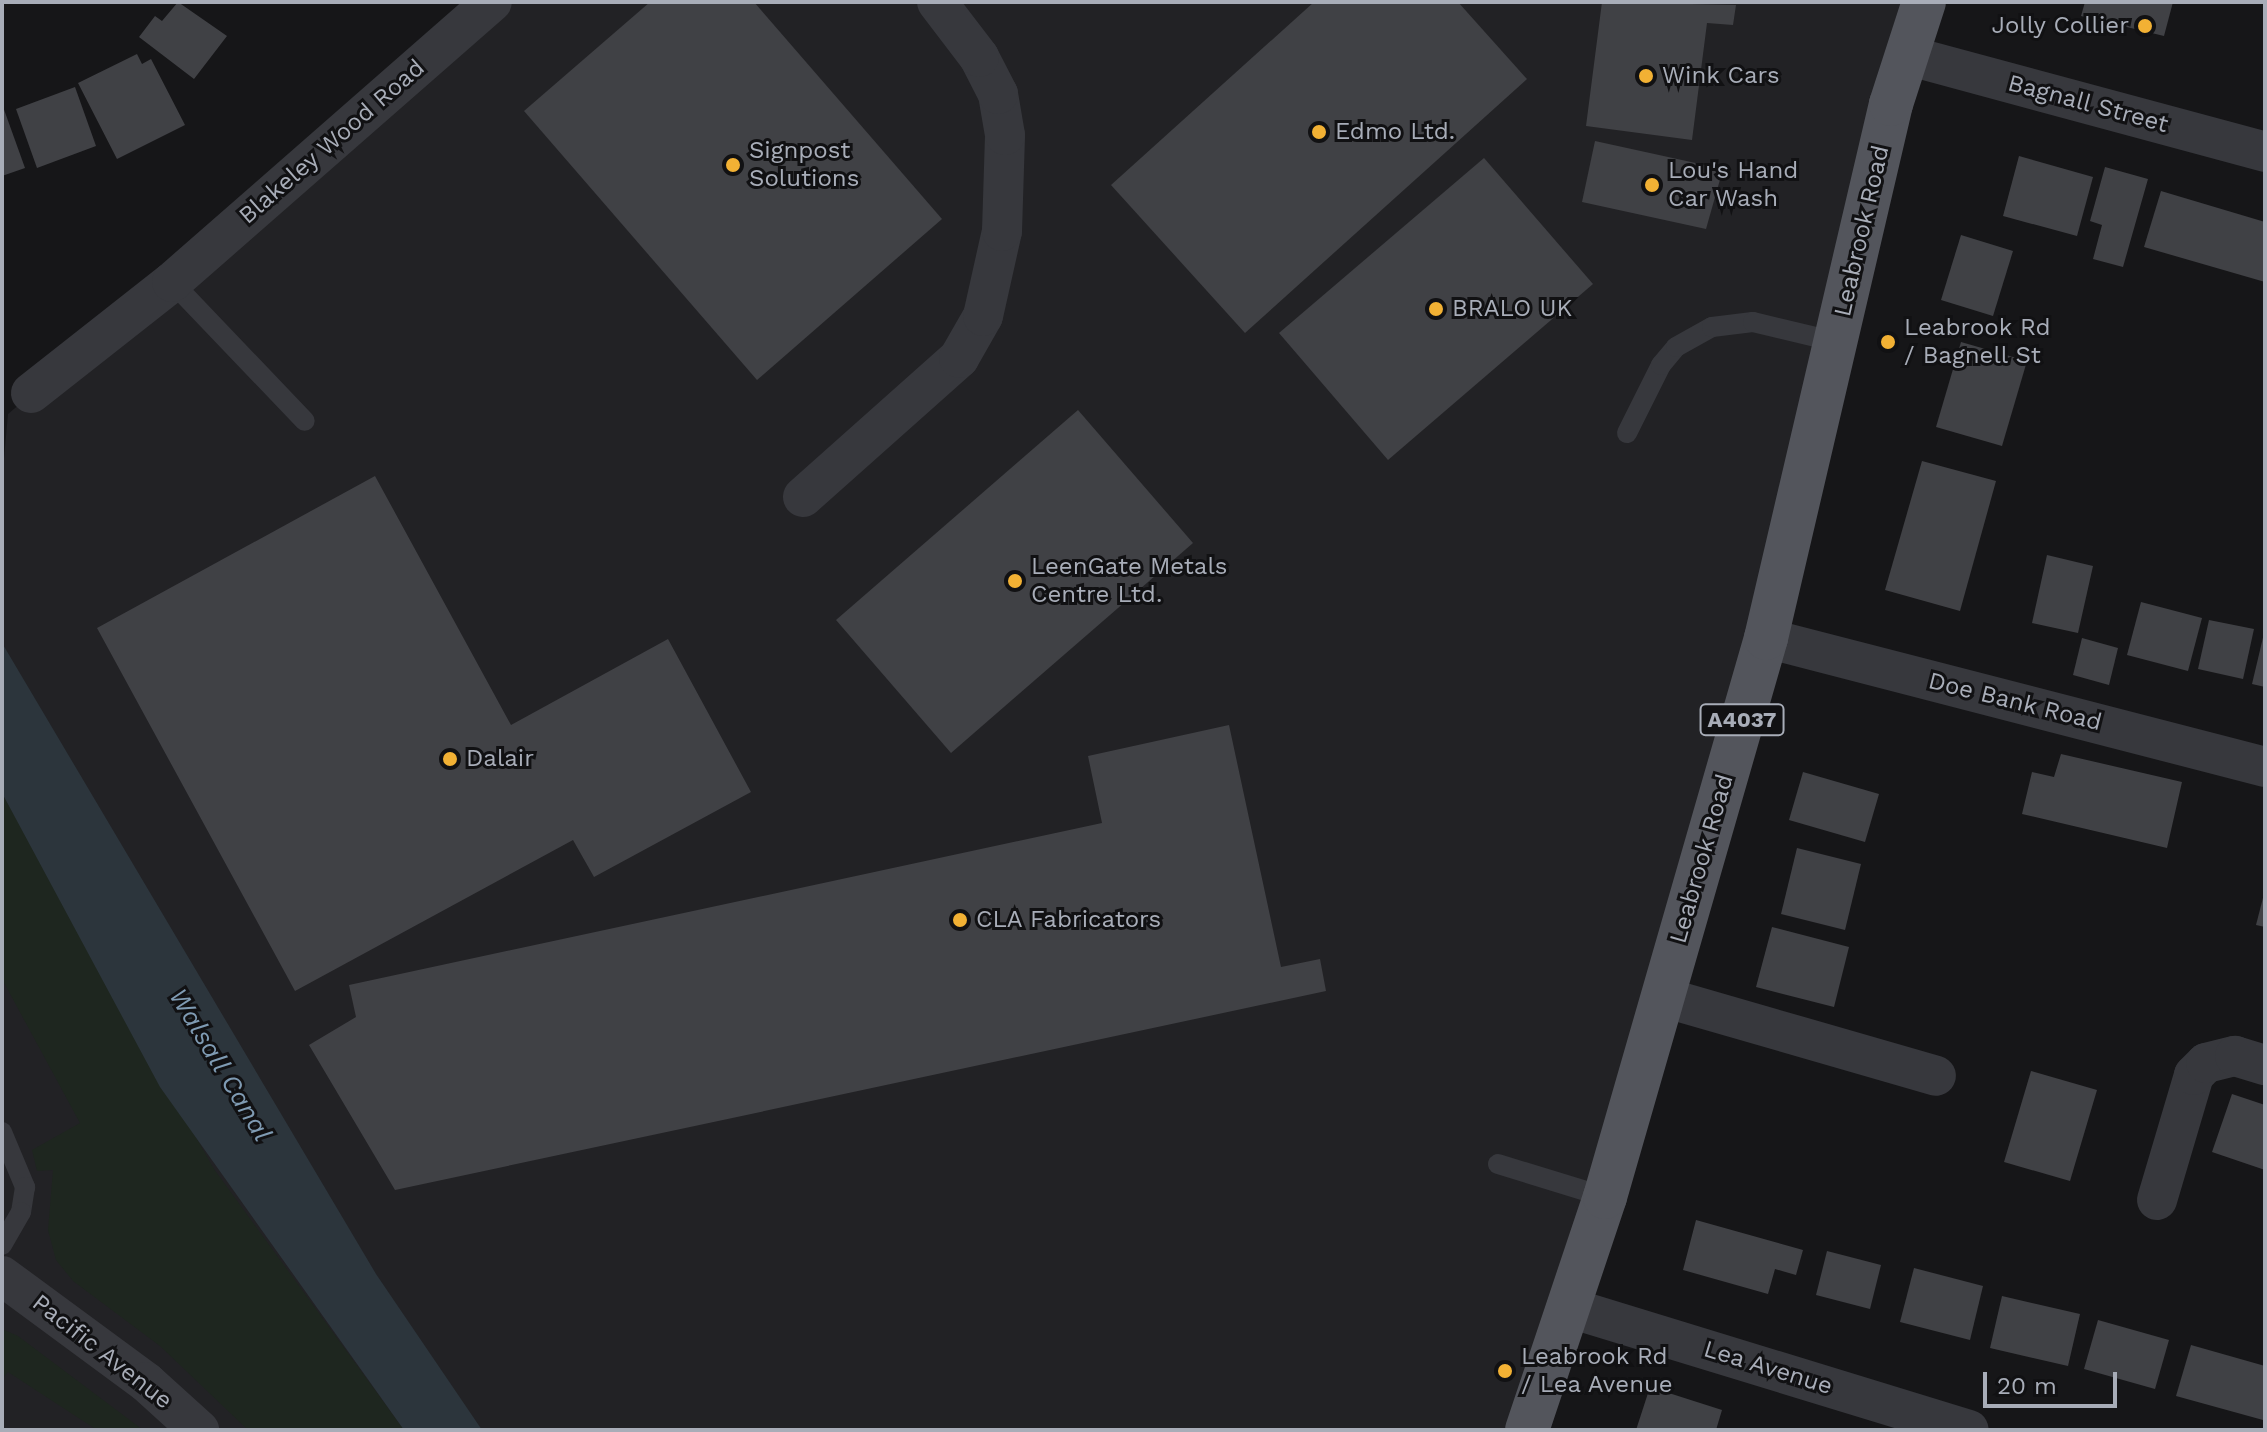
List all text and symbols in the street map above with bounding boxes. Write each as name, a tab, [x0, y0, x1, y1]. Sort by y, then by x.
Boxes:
place label: Jolly Collier	[1991, 12, 2129, 40]
marker: Jolly Collier	[2136, 17, 2154, 35]
street label: Blakeley Wood Road	[233, 53, 431, 231]
place label: Wink Cars	[1662, 62, 1780, 90]
marker: Wink Cars	[1637, 67, 1655, 85]
street label: Bagnall Street	[2004, 69, 2172, 139]
place label: Edmo Ltd.	[1335, 118, 1455, 146]
marker: Edmo Ltd.	[1310, 123, 1328, 141]
place label: Signpost Solutions	[749, 137, 859, 193]
street label: Leabrook Road	[1828, 142, 1896, 320]
marker: Signpost Solutions	[724, 156, 742, 174]
place label: Lou's Hand Car Wash	[1668, 157, 1798, 213]
marker: Lou's Hand Car Wash	[1643, 176, 1661, 194]
place label: BRALO UK	[1452, 295, 1572, 323]
marker: BRALO UK	[1427, 300, 1445, 318]
place label: Leabrook Rd / Bagnell St	[1904, 314, 2051, 370]
marker: Leabrook Rd / Bagnell St	[1879, 333, 1897, 351]
place label: LeenGate Metals Centre Ltd.	[1031, 553, 1227, 609]
marker: LeenGate Metals Centre Ltd.	[1006, 572, 1024, 590]
street label: Doe Bank Road	[1925, 666, 2105, 738]
road number: A4037	[1698, 702, 1786, 738]
place label: Dalair	[466, 745, 534, 773]
marker: Dalair	[441, 750, 459, 768]
street label: Leabrook Road	[1664, 771, 1740, 947]
place label: CLA Fabricators	[976, 906, 1162, 934]
marker: CLA Fabricators	[951, 911, 969, 929]
water label: Walsall Canal	[162, 982, 278, 1148]
street label: Pacific Avenue	[26, 1288, 178, 1416]
street label: Lea Avenue	[1699, 1335, 1837, 1401]
place label: Leabrook Rd / Lea Avenue	[1521, 1343, 1674, 1399]
scale bar	[1987, 1356, 2121, 1406]
marker: Leabrook Rd / Lea Avenue	[1496, 1362, 1514, 1380]
text: 20 m	[1997, 1372, 2057, 1400]

